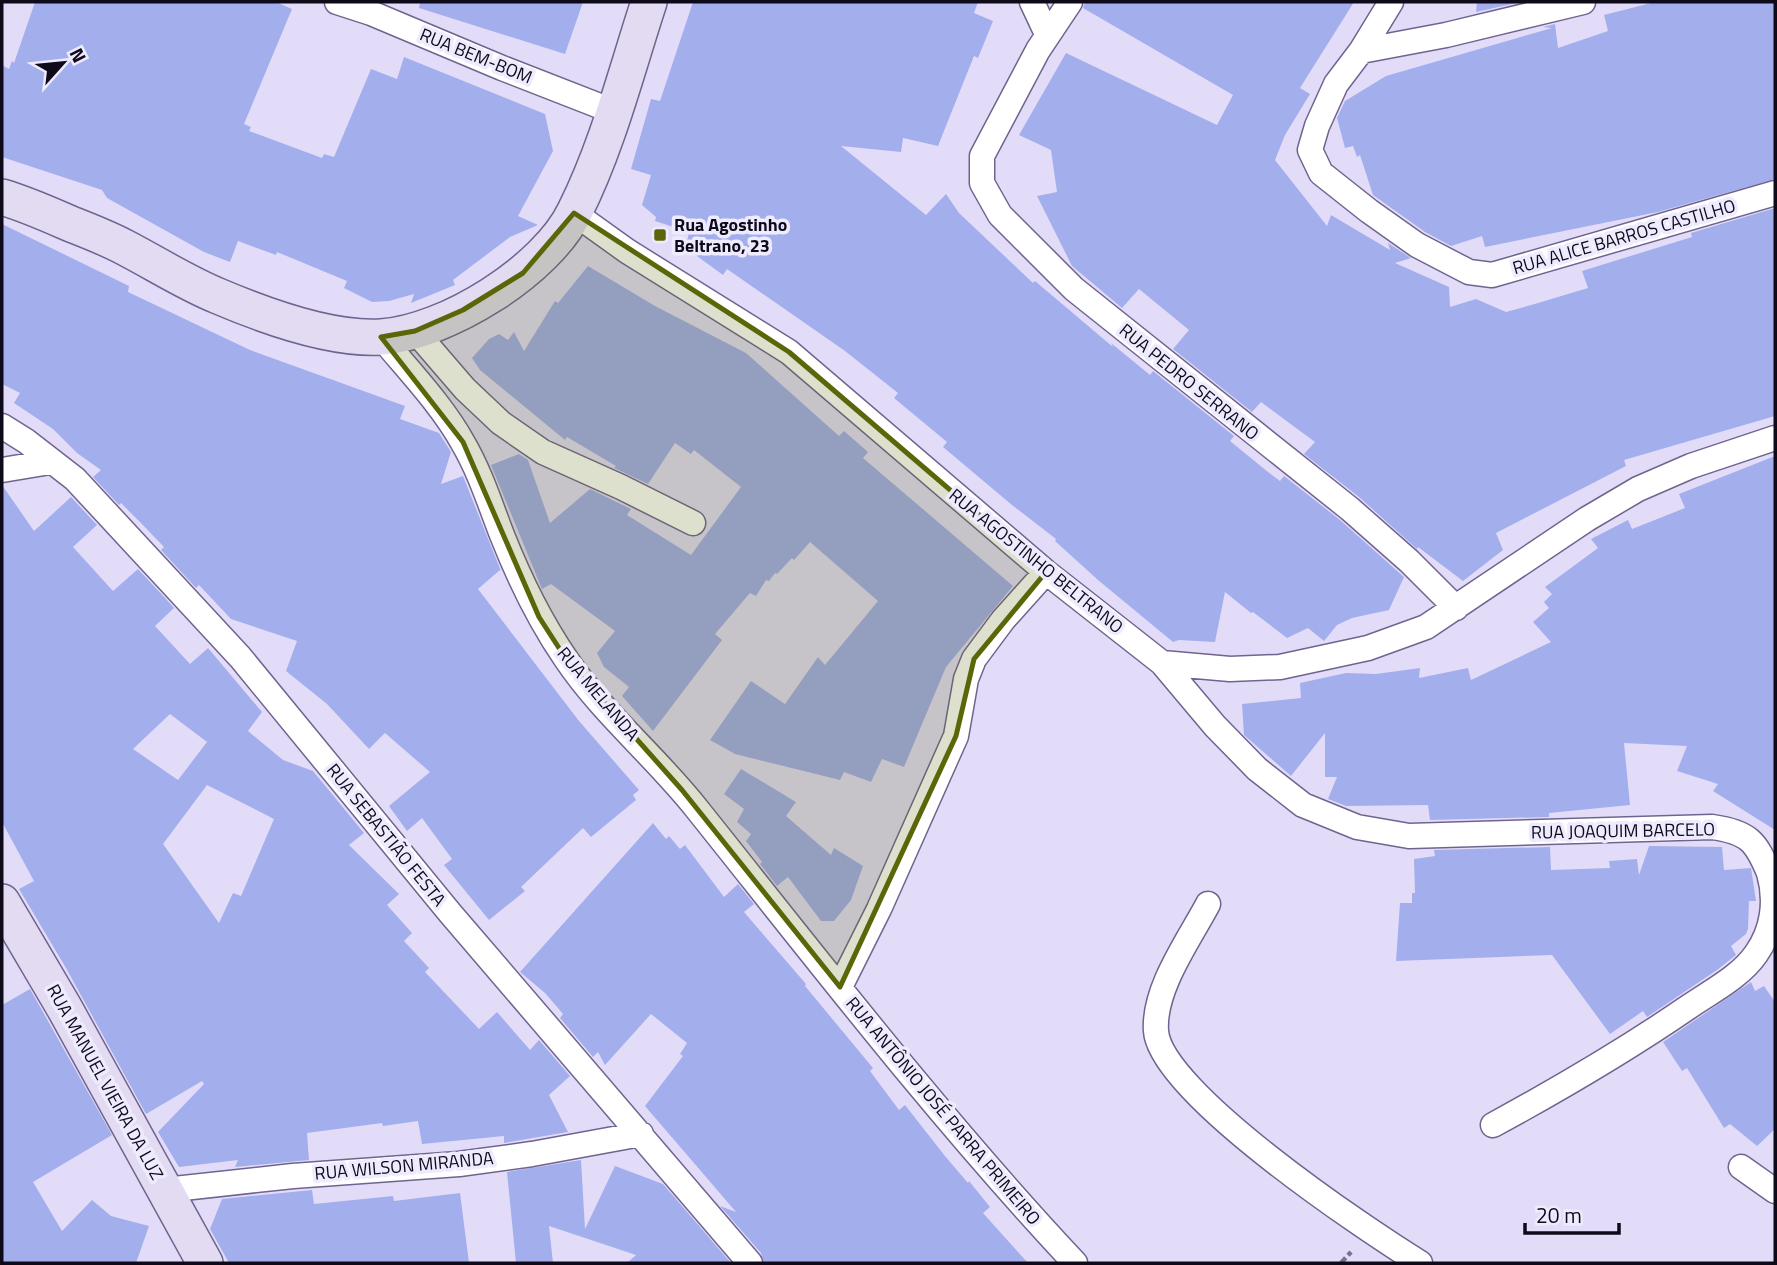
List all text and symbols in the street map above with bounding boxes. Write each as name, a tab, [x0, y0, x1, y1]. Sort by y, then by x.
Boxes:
street label: RUA BEM-BOM	[416, 21, 537, 90]
north arrow	[28, 28, 98, 98]
text: N	[63, 43, 95, 68]
street label: RUA ALICE BARROS CASTILHO	[1509, 192, 1739, 281]
place label: Rua Agostinho Beltrano, 23	[674, 211, 787, 259]
marker: Rua Agostinho Beltrano, 23	[652, 227, 668, 243]
street label: RUA PEDRO SERRANO	[1114, 317, 1265, 447]
street label: RUA AGOSTINHO BELTRANO	[943, 482, 1129, 640]
street label: RUA MELANDA	[551, 641, 646, 747]
street label: RUA SEBASTIÃO FESTA	[320, 757, 453, 912]
street label: RUA JOAQUIM BARCELO	[1531, 815, 1715, 846]
street label: RUA MANUEL VIEIRA DA LUZ	[40, 979, 171, 1185]
street label: RUA ANTÔNIO JOSÉ PARRA PRIMEIRO	[840, 991, 1047, 1231]
street label: RUA WILSON MIRANDA	[313, 1144, 495, 1187]
scale bar	[1525, 1192, 1620, 1236]
text: 20 m	[1536, 1199, 1582, 1231]

